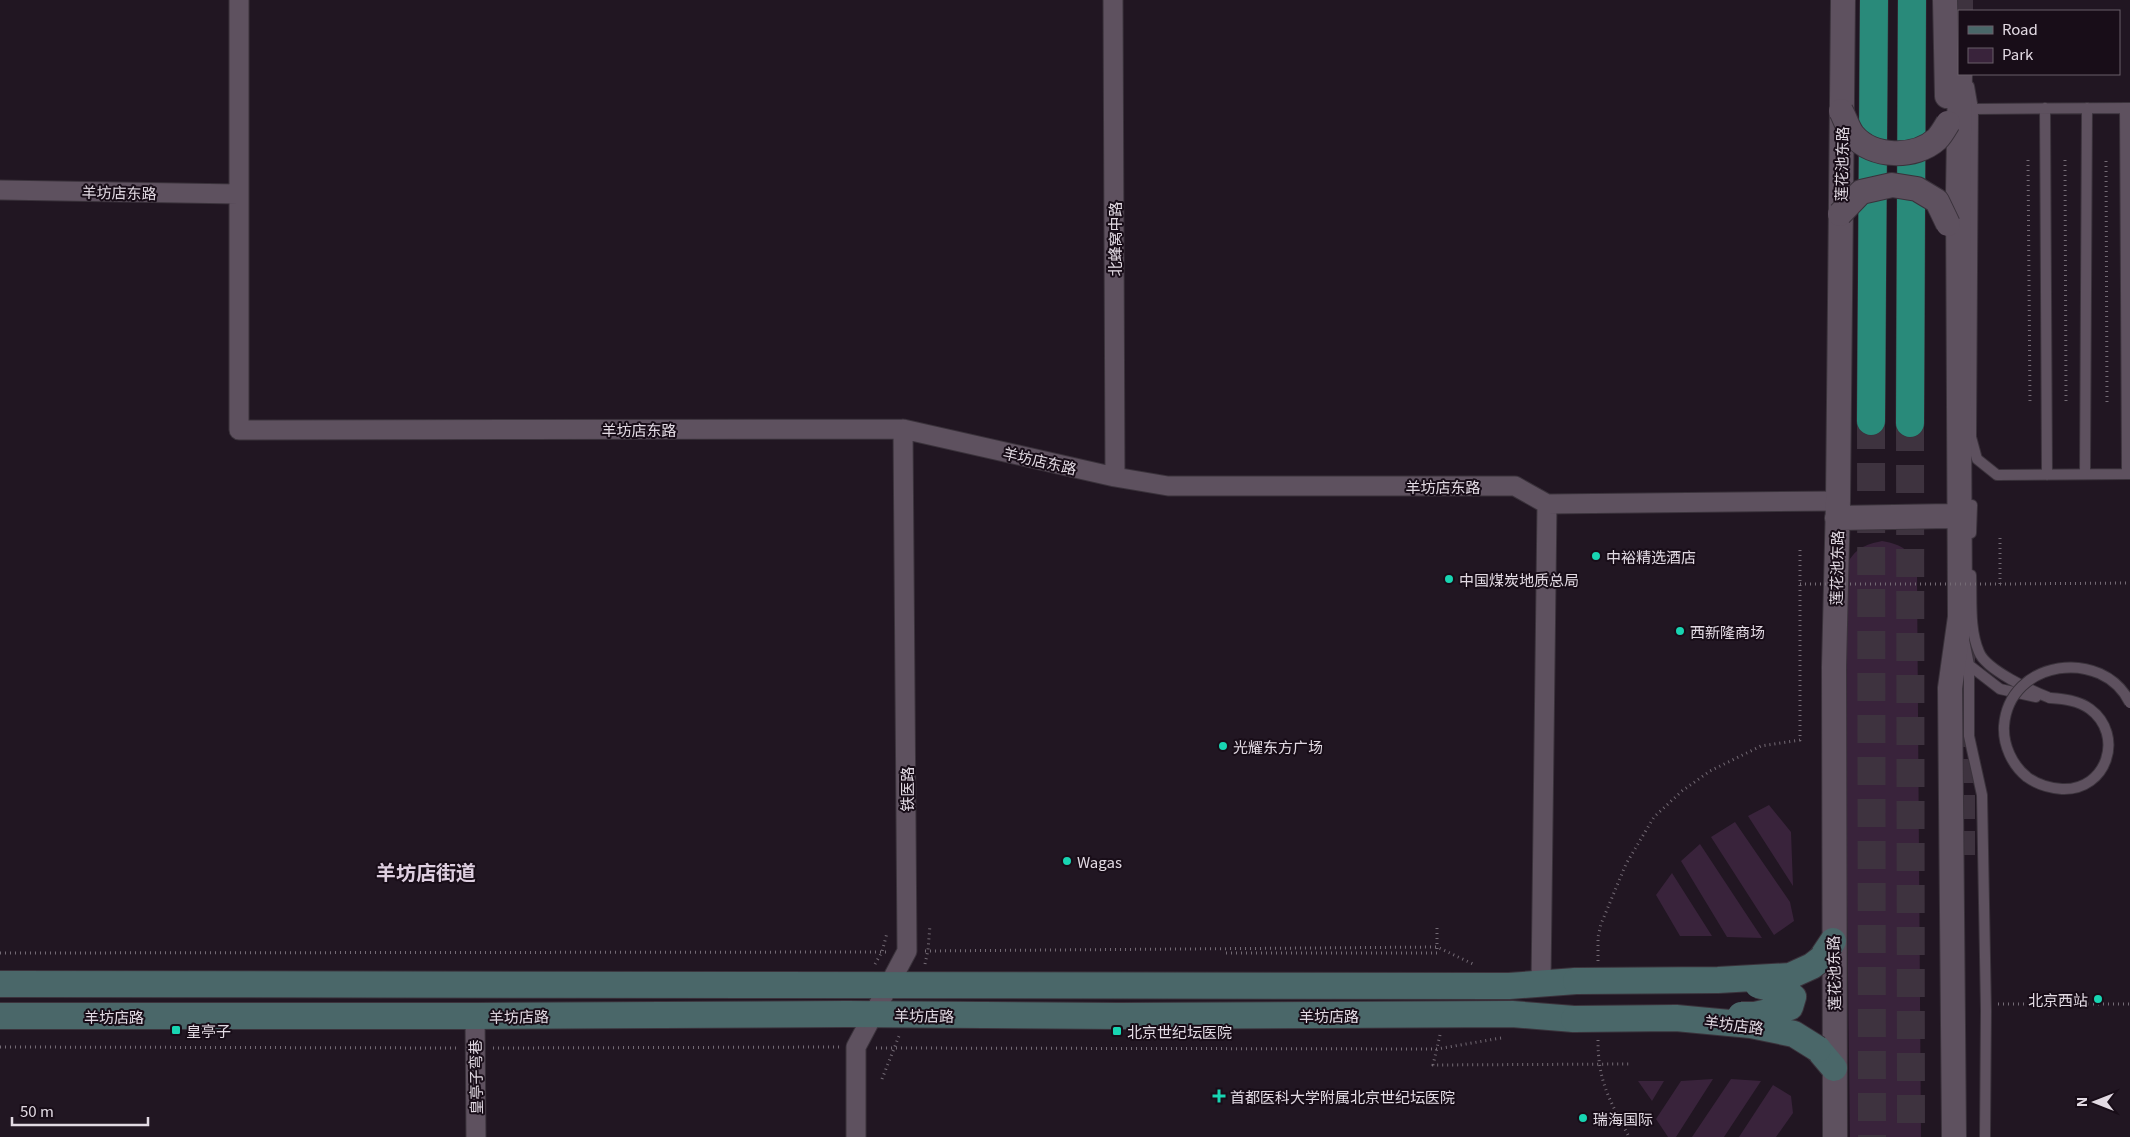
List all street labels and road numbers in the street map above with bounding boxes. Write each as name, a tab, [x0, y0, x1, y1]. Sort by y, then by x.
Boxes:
street label: 莲花池东路	[1830, 126, 1852, 202]
street label: 羊坊店东路	[81, 181, 157, 203]
street label: 北蜂窝中路	[1104, 201, 1125, 277]
street label: 羊坊店东路	[601, 419, 677, 440]
street label: 羊坊店东路	[1001, 441, 1079, 479]
street label: 羊坊店东路	[1405, 476, 1481, 497]
street label: 莲花池东路	[1825, 530, 1847, 606]
street label: 铁医路	[896, 766, 917, 812]
street label: 莲花池东路	[1822, 935, 1844, 1011]
street label: 羊坊店路	[894, 1004, 954, 1026]
street label: 羊坊店路	[489, 1005, 549, 1027]
street label: 羊坊店路	[1299, 1005, 1359, 1026]
street label: 羊坊店路	[84, 1006, 144, 1027]
street label: 羊坊店路	[1703, 1010, 1765, 1038]
street label: 皇亭子弯巷	[464, 1039, 486, 1115]

